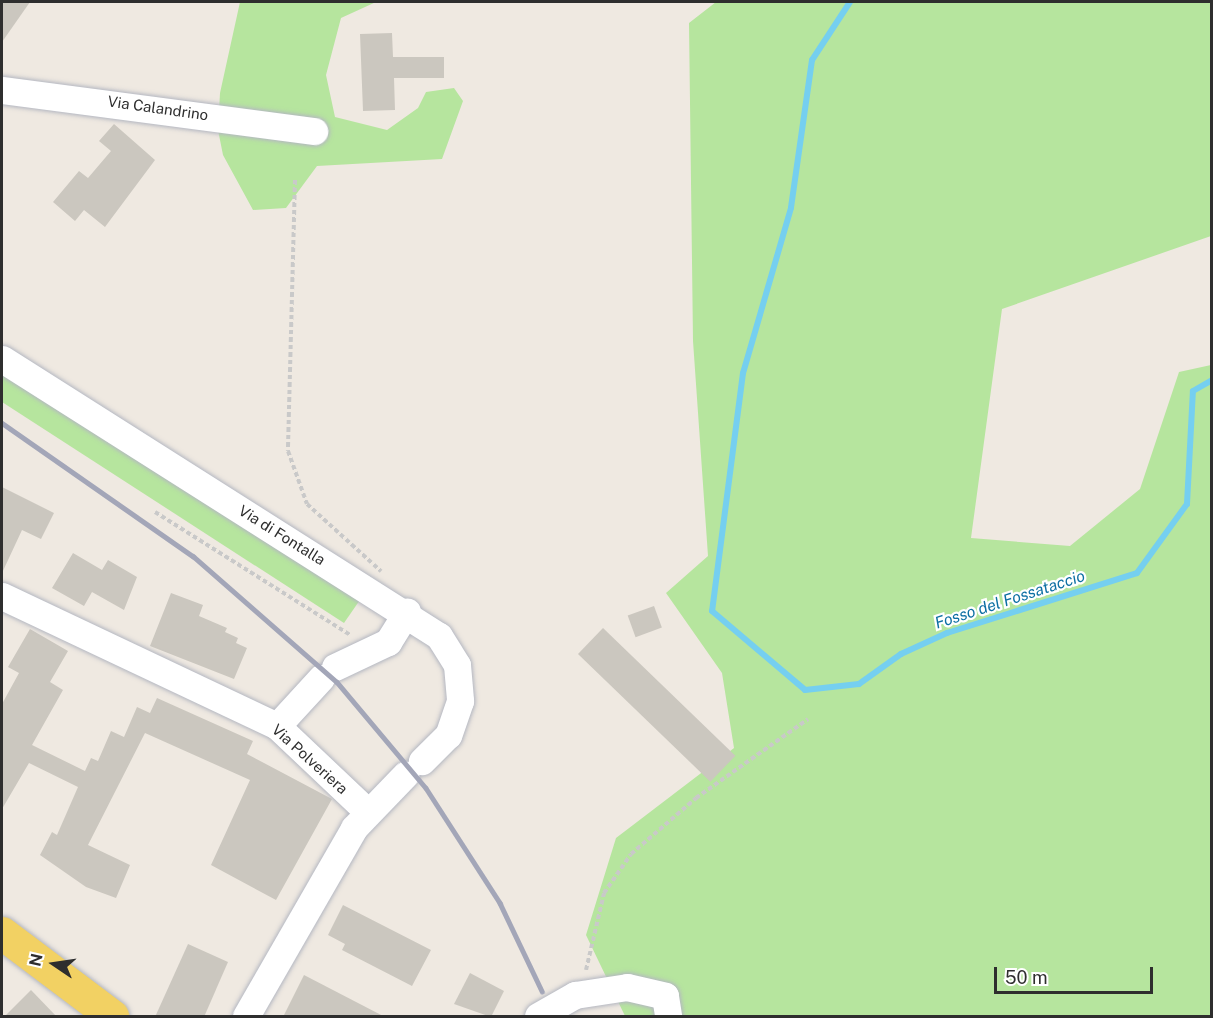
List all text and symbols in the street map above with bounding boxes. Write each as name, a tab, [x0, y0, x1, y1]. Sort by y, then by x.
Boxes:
street label: Via Calandrino	[106, 92, 210, 124]
street label: Via di Fontalla	[235, 501, 329, 569]
water label: Fosso del Fossataccio	[932, 567, 1088, 633]
street label: Via Polveriera	[268, 720, 352, 798]
north arrow	[24, 934, 84, 994]
text: N	[25, 952, 47, 968]
scale bar	[997, 955, 1156, 993]
text: 50 m	[1005, 967, 1048, 988]

